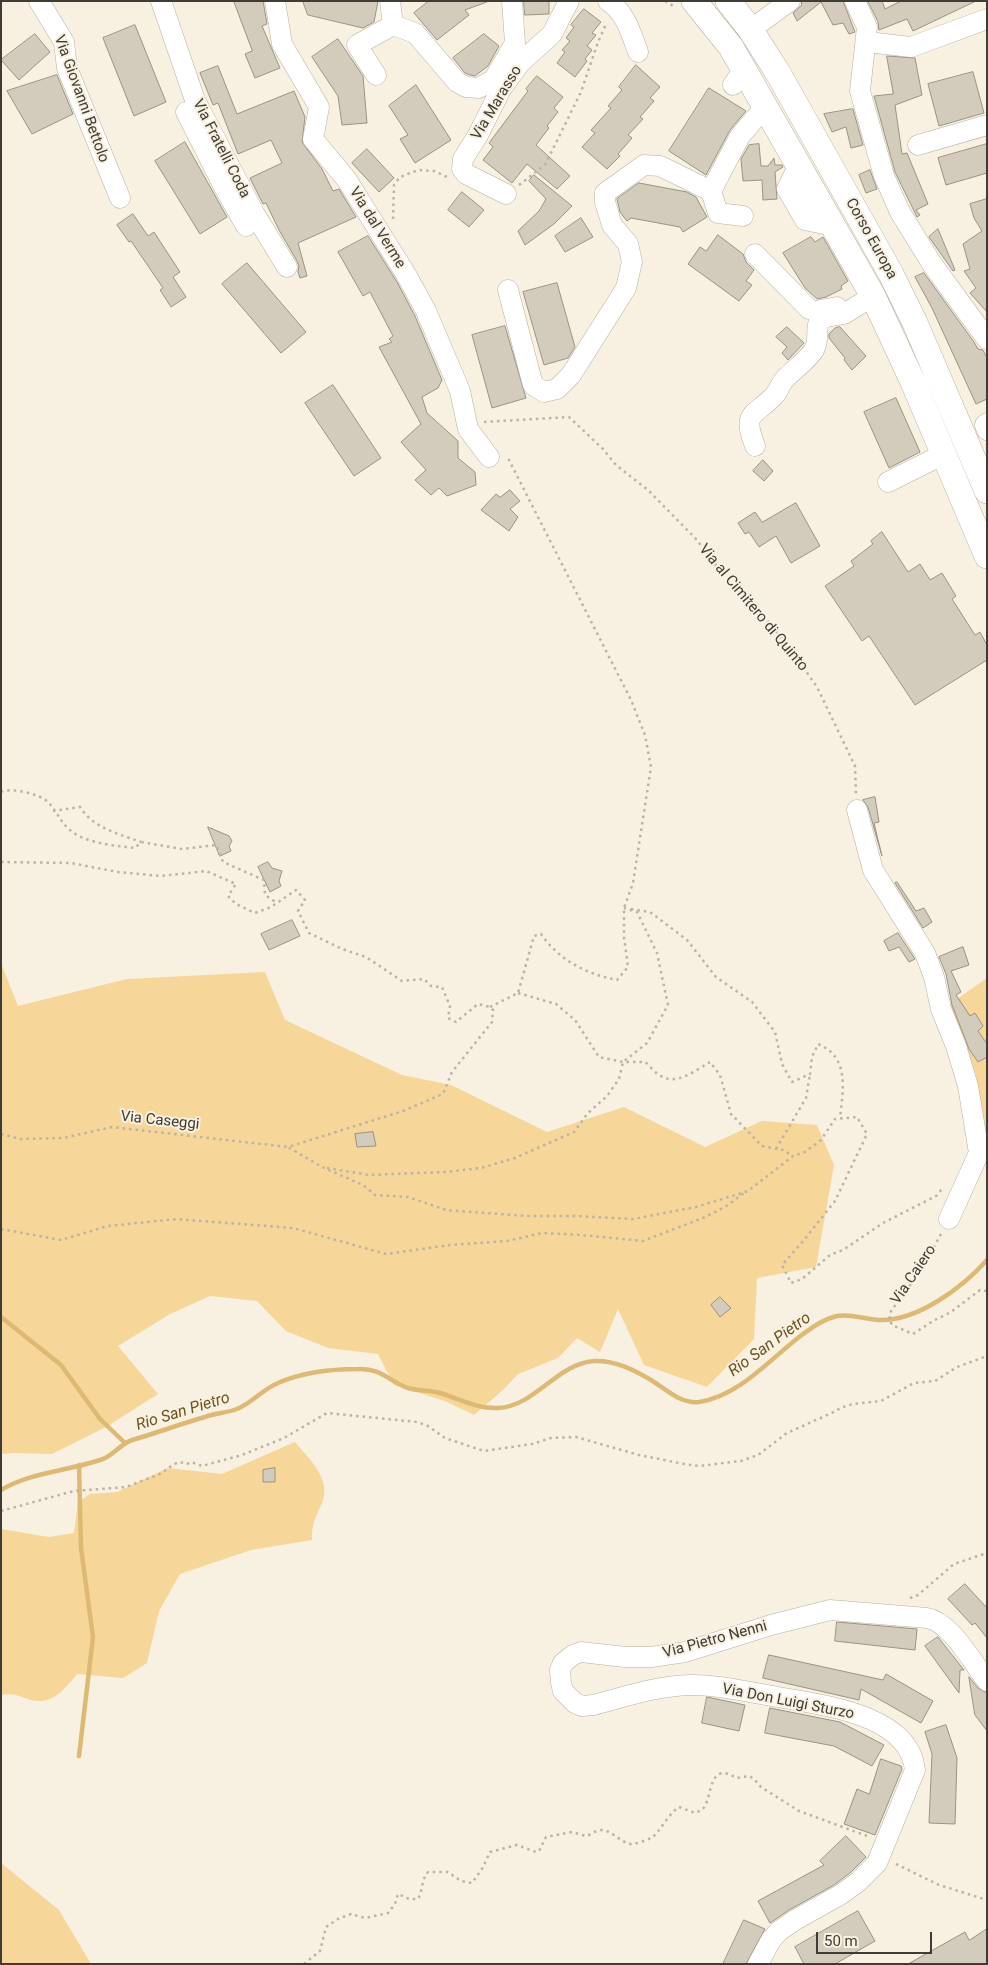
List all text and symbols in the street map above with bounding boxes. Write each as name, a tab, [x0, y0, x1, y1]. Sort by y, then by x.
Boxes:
street label: Via Giovanni Bettolo	[50, 33, 112, 165]
street label: Via Marasso	[468, 63, 526, 143]
street label: Via Fratelli Coda	[188, 97, 254, 201]
street label: Via dal Verme	[345, 184, 409, 272]
street label: Corso Europa	[841, 195, 901, 283]
street label: Via al Cimitero di Quinto	[695, 541, 811, 675]
street label: Via Caseggi	[120, 1108, 200, 1134]
street label: Via Caiero	[888, 1242, 940, 1308]
water label: Rio San Pietro	[725, 1309, 815, 1381]
water label: Rio San Pietro	[134, 1389, 232, 1435]
street label: Via Pietro Nenni	[661, 1617, 769, 1663]
street label: Via Don Luigi Sturzo	[721, 1680, 855, 1724]
scale bar	[818, 1922, 934, 1954]
text: 50 m	[824, 1932, 858, 1950]

